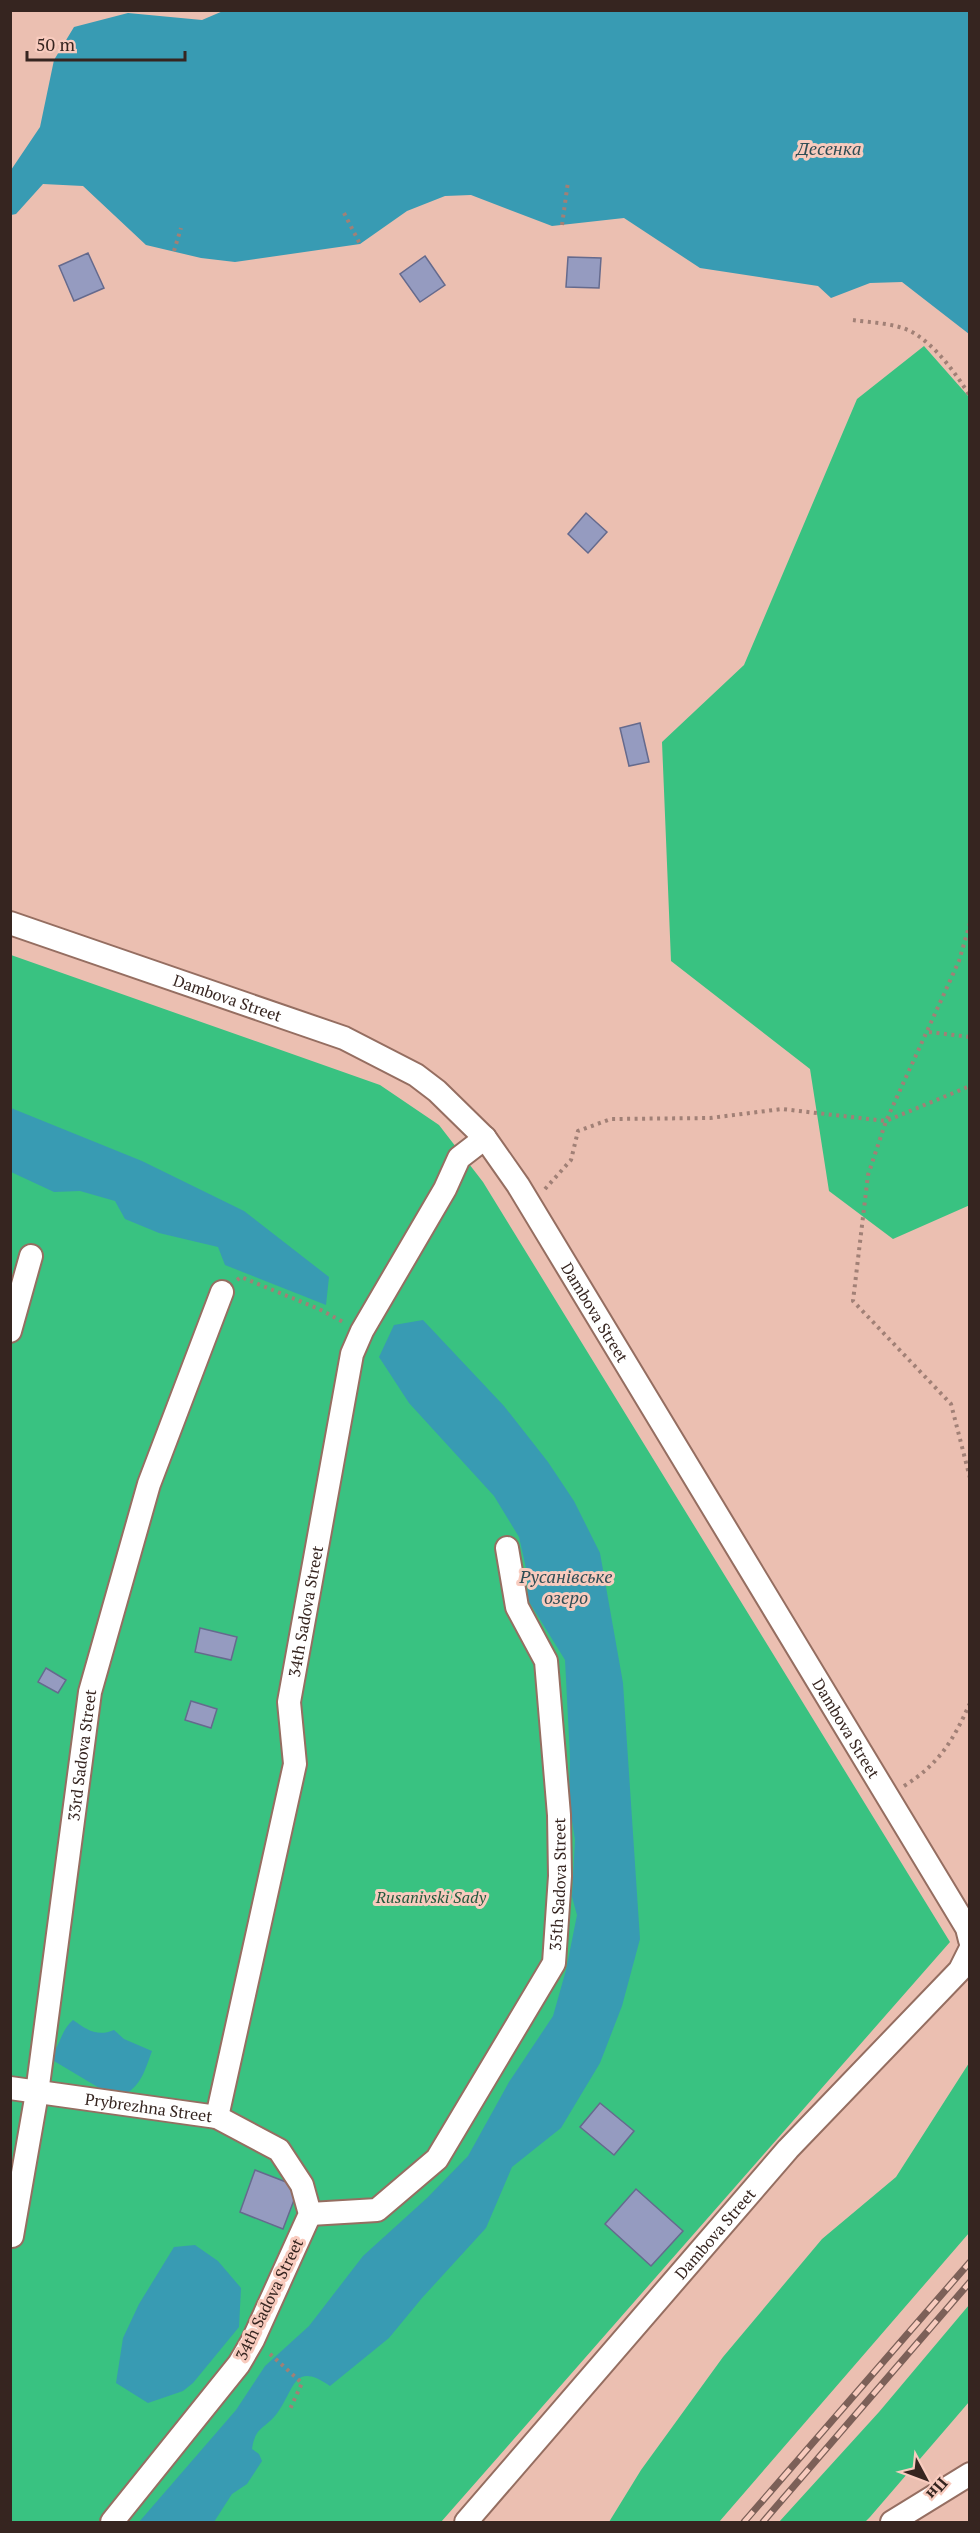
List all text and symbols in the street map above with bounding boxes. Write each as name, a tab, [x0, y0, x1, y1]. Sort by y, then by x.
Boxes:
scale bar	[27, 24, 184, 62]
text: 50 m	[36, 32, 76, 56]
water label: Десенка	[795, 136, 861, 160]
street label: Dambova Street	[170, 969, 285, 1027]
street label: Dambova Street	[556, 1258, 634, 1367]
street label: 34th Sadova Street	[283, 1544, 328, 1679]
water label: Русанівське озеро	[518, 1564, 613, 1609]
street label: Dambova Street	[808, 1674, 885, 1783]
street label: 33rd Sadova Street	[62, 1688, 101, 1822]
street label: 35th Sadova Street	[544, 1817, 571, 1952]
park label: Rusanivski Sady	[375, 1886, 487, 1908]
street label: Prybrezhna Street	[84, 2088, 214, 2127]
street label: Dambova Street	[670, 2183, 760, 2284]
street label: 34th Sadova Street	[230, 2234, 308, 2364]
north arrow	[896, 2449, 956, 2509]
text: Пн	[921, 2473, 953, 2505]

